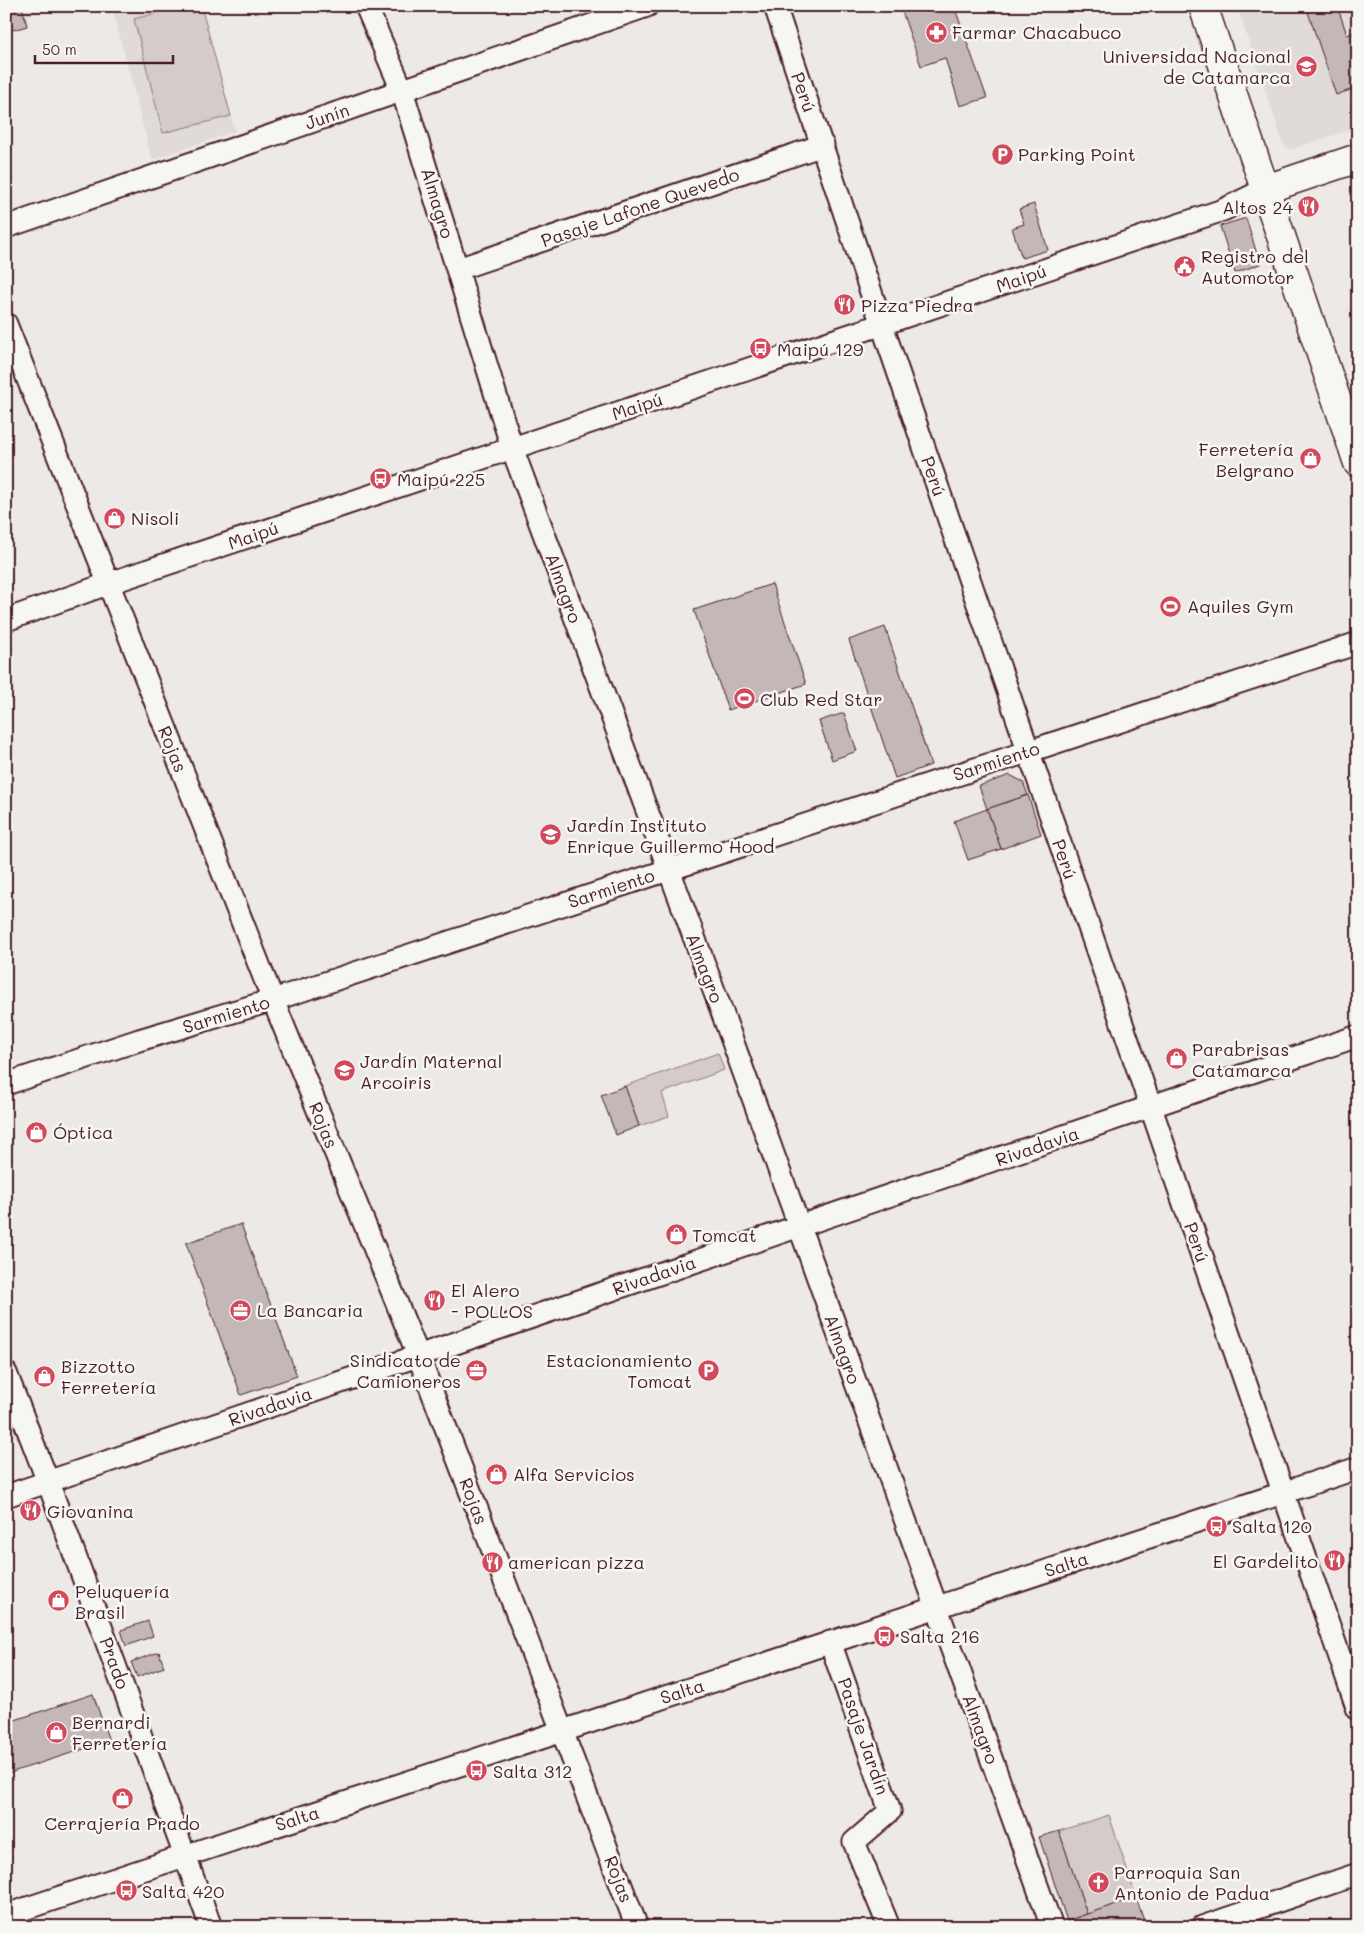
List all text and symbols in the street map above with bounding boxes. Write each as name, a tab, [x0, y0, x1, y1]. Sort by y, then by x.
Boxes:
pharmacy icon: Farmar Chacabuco	[924, 20, 948, 44]
place label: Farmar Chacabuco	[952, 20, 1122, 44]
scale bar	[35, 32, 172, 64]
text: 50 m	[42, 39, 77, 59]
place label: Universidad Nacional de Catamarca	[1103, 44, 1291, 89]
school or university icon: Universidad Nacional de Catamarca	[1295, 54, 1319, 78]
street label: Perú	[786, 69, 822, 115]
street label: Junín	[302, 97, 352, 135]
parking icon: Parking Point	[990, 142, 1014, 166]
place label: Parking Point	[1018, 142, 1136, 166]
street label: Pasaje Lafone Quevedo	[538, 162, 743, 252]
street label: Almagro	[416, 165, 460, 242]
place label: Altos 24	[1222, 195, 1293, 219]
restaurant icon: Altos 24	[1297, 195, 1321, 219]
place label: Registro del Automotor	[1201, 244, 1309, 289]
public building icon: Registro del Automotor	[1173, 254, 1197, 278]
street label: Maipú	[992, 258, 1050, 298]
restaurant icon: Pizza Piedra	[833, 293, 857, 317]
place label: Pizza Piedra	[861, 293, 974, 317]
bus stop icon: Maipú 129	[749, 337, 773, 361]
place label: Maipú 129	[777, 337, 864, 361]
street label: Maipú	[609, 387, 665, 425]
place label: Ferretería Belgrano	[1199, 437, 1294, 482]
shop icon: Ferretería Belgrano	[1298, 447, 1322, 471]
street label: Perú	[916, 453, 952, 499]
bus stop icon: Maipú 225	[369, 467, 393, 491]
place label: Maipú 225	[397, 467, 485, 491]
shop icon: Nisoli	[103, 506, 127, 530]
place label: Nisoli	[131, 506, 179, 530]
street label: Maipú	[224, 515, 282, 555]
street label: Almagro	[540, 550, 588, 627]
sports icon: Aquiles Gym	[1159, 594, 1183, 618]
place label: Aquiles Gym	[1187, 594, 1294, 618]
sports icon: Club Red Star	[732, 687, 756, 711]
place label: Club Red Star	[760, 687, 883, 711]
street label: Rojas	[153, 722, 193, 776]
street label: Sarmiento	[950, 736, 1043, 786]
place label: Jardín Instituto Enrique Guillermo Hood	[567, 813, 774, 858]
school or university icon: Jardín Instituto Enrique Guillermo Hood	[539, 823, 563, 847]
street label: Perú	[1047, 836, 1083, 882]
street label: Sarmiento	[565, 863, 658, 913]
street label: Almagro	[681, 930, 729, 1007]
street label: Sarmiento	[179, 989, 273, 1039]
place label: Parabrisas Catamarca	[1192, 1037, 1292, 1082]
shop icon: Parabrisas Catamarca	[1164, 1047, 1188, 1071]
place label: Jardín Maternal Arcoiris	[360, 1049, 502, 1094]
school or university icon: Jardín Maternal Arcoiris	[332, 1059, 356, 1083]
street label: Rojas	[304, 1098, 344, 1152]
shop icon: Óptica	[25, 1120, 49, 1144]
place label: Óptica	[53, 1120, 114, 1144]
street label: Rivadavia	[992, 1121, 1082, 1171]
street label: Perú	[1179, 1219, 1215, 1265]
shop icon: Tomcat	[664, 1223, 688, 1247]
place label: Tomcat	[692, 1223, 757, 1247]
street label: Rivadavia	[609, 1250, 699, 1300]
place label: El Alero - POLLOS	[451, 1278, 533, 1323]
restaurant icon: El Alero - POLLOS	[423, 1288, 447, 1312]
office icon: La Bancaria	[229, 1298, 253, 1322]
place label: La Bancaria	[257, 1298, 363, 1322]
street label: Almagro	[819, 1311, 867, 1388]
place label: Sindicato de Camioneros	[350, 1348, 461, 1393]
place label: Estacionamiento Tomcat	[546, 1348, 692, 1393]
place label: Bizzotto Ferretería	[61, 1354, 156, 1399]
office icon: Sindicato de Camioneros	[465, 1358, 489, 1382]
parking icon: Estacionamiento Tomcat	[696, 1358, 720, 1382]
shop icon: Bizzotto Ferretería	[33, 1364, 57, 1388]
street label: Rivadavia	[225, 1381, 315, 1431]
shop icon: Alfa Servicios	[485, 1462, 509, 1486]
place label: Alfa Servicios	[513, 1462, 635, 1486]
street label: Rojas	[454, 1474, 494, 1528]
restaurant icon: Giovanina	[19, 1499, 43, 1523]
place label: Giovanina	[47, 1499, 134, 1523]
bus stop icon: Salta 120	[1204, 1514, 1228, 1538]
place label: Salta 120	[1232, 1514, 1312, 1538]
street label: Salta	[1041, 1546, 1091, 1582]
place label: El Gardelito	[1213, 1549, 1318, 1573]
restaurant icon: El Gardelito	[1322, 1549, 1346, 1573]
restaurant icon: american pizza	[480, 1550, 504, 1574]
place label: american pizza	[508, 1550, 645, 1574]
place label: Peluquería Brasil	[75, 1579, 170, 1624]
shop icon: Peluquería Brasil	[47, 1589, 71, 1613]
bus stop icon: Salta 216	[872, 1624, 896, 1648]
place label: Salta 216	[900, 1624, 980, 1648]
street label: Prado	[95, 1634, 136, 1692]
street label: Salta	[657, 1673, 707, 1709]
street label: Pasaje Jardín	[833, 1674, 895, 1798]
street label: Almagro	[957, 1691, 1005, 1768]
place label: Bernardi Ferretería	[72, 1710, 167, 1755]
shop icon: Bernardi Ferretería	[44, 1720, 68, 1744]
bus stop icon: Salta 312	[465, 1759, 489, 1783]
place label: Salta 312	[493, 1759, 572, 1783]
shop icon: Cerrajería Prado	[110, 1786, 134, 1810]
street label: Salta	[272, 1800, 322, 1836]
place label: Cerrajería Prado	[44, 1811, 200, 1835]
street label: Rojas	[599, 1852, 639, 1906]
place label: Parroquia San Antonio de Padua	[1114, 1860, 1270, 1905]
church icon: Parroquia San Antonio de Padua	[1086, 1870, 1110, 1894]
bus stop icon: Salta 420	[114, 1879, 138, 1903]
place label: Salta 420	[142, 1879, 224, 1903]

